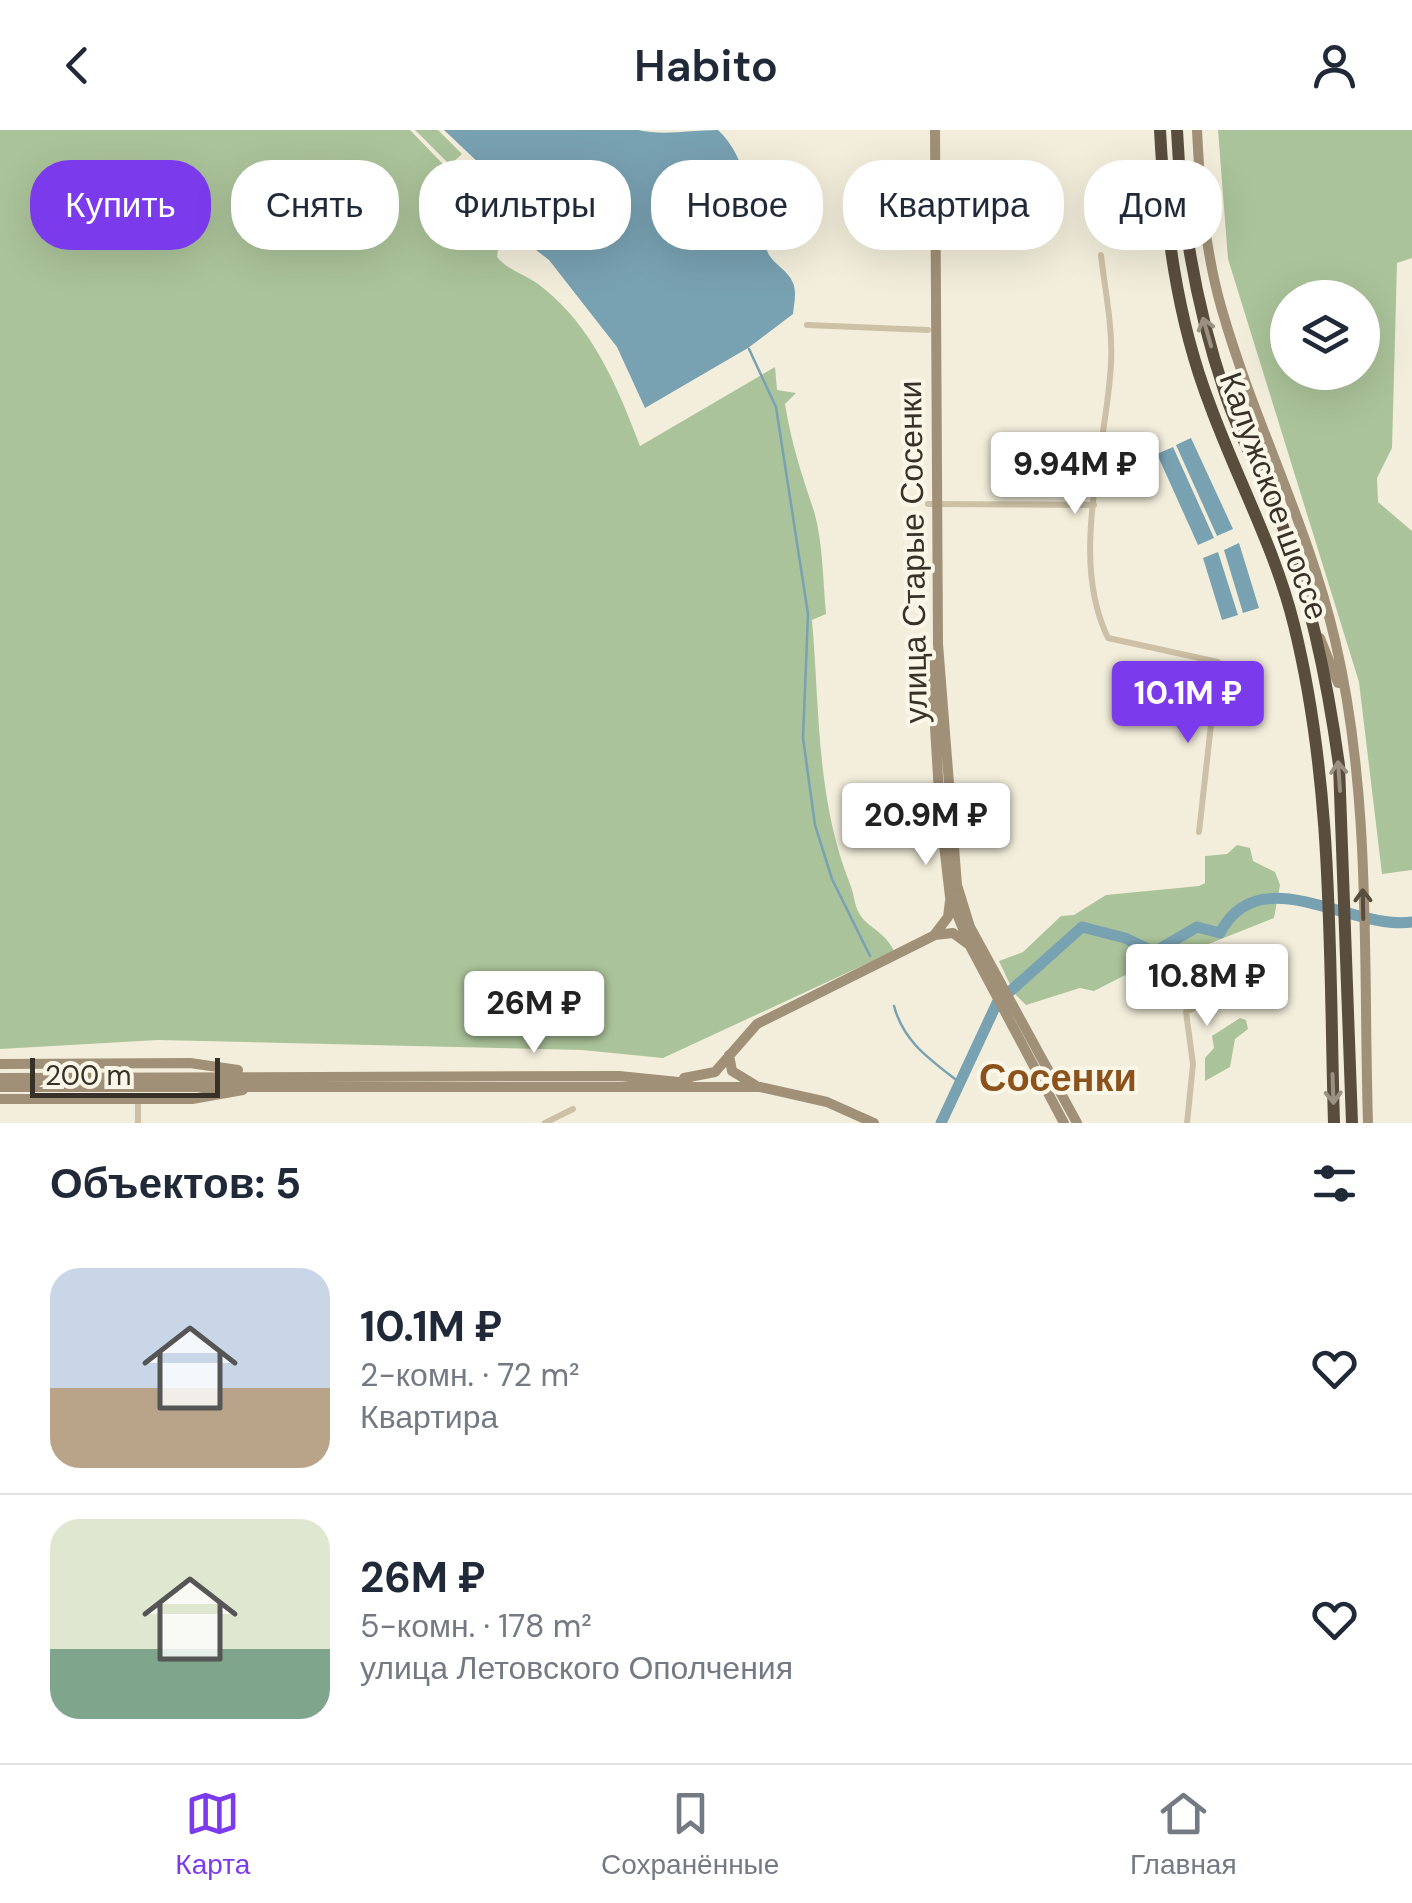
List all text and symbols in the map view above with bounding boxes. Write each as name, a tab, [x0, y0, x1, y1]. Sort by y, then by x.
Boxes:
text: Habito	[634, 36, 778, 95]
icon: back	[50, 38, 105, 93]
icon: person	[1307, 38, 1362, 93]
chip: Купить	[30, 160, 211, 250]
chip: Снять	[231, 160, 399, 250]
chip: Фильтры	[419, 160, 631, 250]
chip: Новое	[651, 160, 823, 250]
chip: Квартира	[843, 160, 1064, 250]
chip: Дом	[1084, 160, 1222, 250]
map controls	[1270, 280, 1380, 390]
button: layers	[1270, 280, 1380, 390]
one-way arrow	[1196, 317, 1215, 349]
street label: Калужское шоссе	[1210, 366, 1338, 626]
street label: улица Старые Сосенки	[889, 380, 937, 724]
pin: 9.94M ₽	[983, 432, 1167, 517]
text: 9.94M ₽	[1013, 443, 1137, 485]
pin: 10.1M ₽	[1096, 661, 1280, 746]
text: 10.1M ₽	[1134, 672, 1242, 714]
one-way arrow	[1329, 760, 1348, 792]
pin: 20.9M ₽	[834, 783, 1018, 868]
text: 20.9M ₽	[864, 794, 988, 836]
one-way arrow	[1353, 888, 1372, 920]
pin: 10.8M ₽	[1115, 944, 1299, 1029]
text: 10.8M ₽	[1148, 955, 1266, 997]
pin: 26M ₽	[464, 971, 604, 1056]
text: 26M ₽	[486, 982, 582, 1024]
scale bar	[30, 1053, 220, 1098]
district label: Сосенки	[979, 1053, 1137, 1103]
text: 200 m	[45, 1057, 132, 1094]
one-way arrow	[1324, 1073, 1343, 1105]
text: Объектов: 5	[50, 1156, 301, 1211]
icon: filters	[1307, 1156, 1362, 1211]
text: 10.1M ₽	[360, 1299, 502, 1354]
icon: home	[130, 1308, 250, 1428]
icon: heart	[1307, 1341, 1362, 1396]
text: 2-комн. · 72 m²	[360, 1354, 580, 1396]
text: Квартира	[360, 1396, 498, 1438]
text: 26M ₽	[360, 1550, 485, 1605]
icon: home	[130, 1559, 250, 1679]
icon: heart	[1307, 1592, 1362, 1647]
text: 5-комн. · 178 m²	[360, 1605, 592, 1647]
text: улица Летовского Ополчения	[360, 1647, 793, 1689]
tab: Карта	[175, 1786, 250, 1883]
tab: Сохранённые	[601, 1786, 779, 1883]
tab: Главная	[1130, 1786, 1237, 1883]

